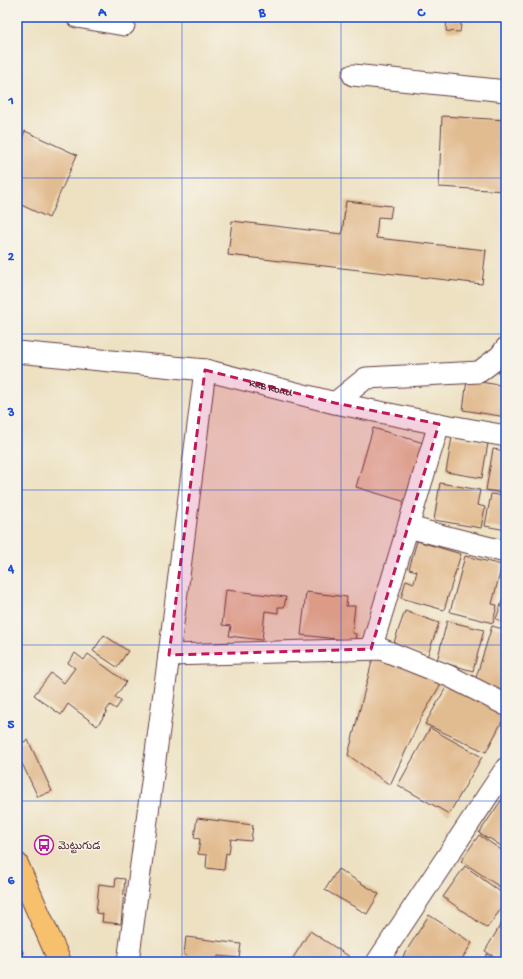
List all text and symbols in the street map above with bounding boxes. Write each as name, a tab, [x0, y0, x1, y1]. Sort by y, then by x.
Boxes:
text: A	[97, 6, 107, 21]
text: B	[258, 6, 267, 21]
text: C	[416, 6, 426, 21]
text: 1	[7, 94, 14, 109]
text: 2	[8, 250, 15, 265]
street label: RRB Road	[248, 377, 295, 400]
text: 3	[7, 406, 15, 421]
text: 4	[7, 562, 15, 577]
text: 5	[8, 718, 15, 733]
bus stop icon: మెట్టుగుడ	[33, 834, 55, 856]
place label: మెట్టుగుడ	[58, 841, 100, 854]
text: 6	[8, 874, 15, 889]

